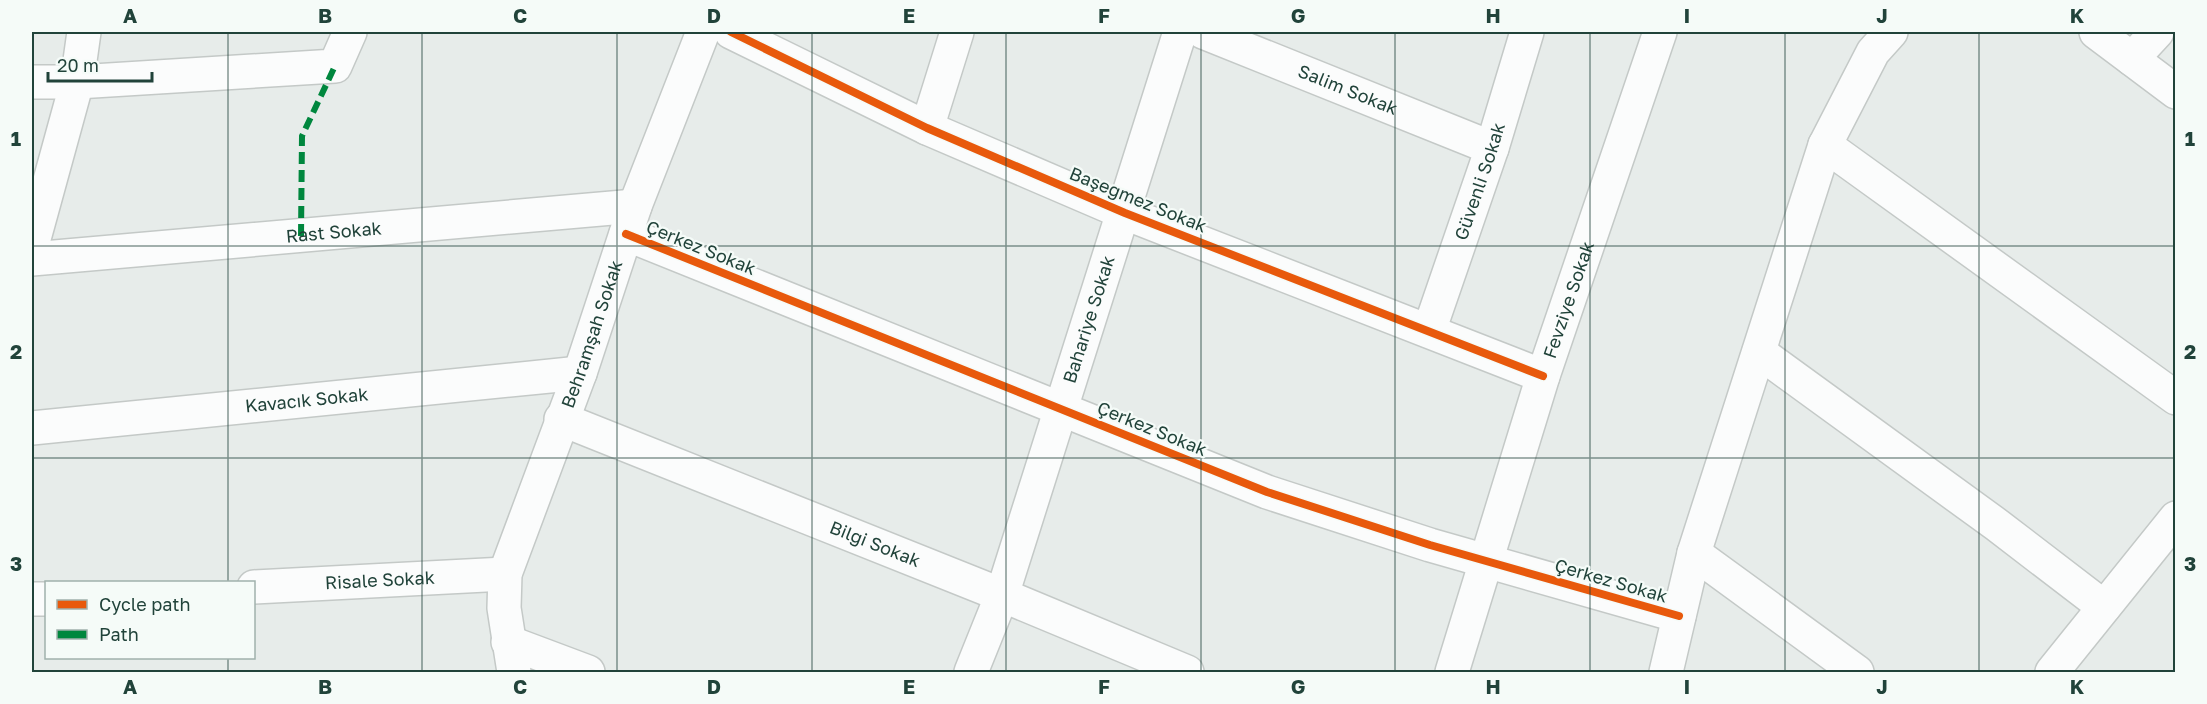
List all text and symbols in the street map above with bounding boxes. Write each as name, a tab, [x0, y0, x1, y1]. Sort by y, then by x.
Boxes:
text: A	[123, 3, 137, 27]
text: B	[318, 3, 332, 27]
text: C	[513, 3, 527, 27]
text: D	[707, 3, 721, 27]
text: E	[903, 3, 915, 27]
text: F	[1098, 3, 1110, 27]
text: G	[1291, 3, 1305, 27]
text: H	[1485, 3, 1501, 27]
text: I	[1684, 3, 1690, 27]
text: J	[1876, 3, 1888, 27]
text: K	[2070, 3, 2085, 27]
scale bar	[48, 45, 152, 83]
text: 20 m	[57, 54, 99, 76]
street label: Salim Sokak	[1295, 59, 1401, 119]
street label: Güvenli Sokak	[1449, 120, 1509, 243]
text: 1	[11, 126, 21, 150]
text: 1	[2185, 126, 2195, 150]
street label: Başeğmez Sokak	[1067, 162, 1210, 237]
street label: Çerkez Sokak	[643, 215, 759, 279]
street label: Rast Sokak	[285, 216, 383, 247]
street label: Fevziye Sokak	[1538, 238, 1598, 361]
street label: Bahariye Sokak	[1058, 253, 1119, 386]
street label: Behramşah Sokak	[556, 257, 626, 411]
text: 2	[10, 339, 22, 363]
text: 2	[2184, 339, 2196, 363]
street label: Kavacık Sokak	[244, 382, 369, 417]
street label: Çerkez Sokak	[1094, 396, 1210, 460]
street label: Bilgi Sokak	[827, 515, 924, 571]
text: 3	[10, 551, 22, 575]
text: 3	[2184, 551, 2196, 575]
street label: Çerkez Sokak	[1552, 553, 1670, 607]
street label: Risale Sokak	[324, 566, 435, 593]
legend	[45, 581, 255, 659]
text: Cycle path	[99, 593, 191, 615]
text: Path	[99, 623, 139, 645]
text: A	[123, 674, 137, 698]
text: B	[318, 674, 332, 698]
text: C	[513, 674, 527, 698]
text: D	[707, 674, 721, 698]
text: E	[903, 674, 915, 698]
text: F	[1098, 674, 1110, 698]
text: G	[1291, 674, 1305, 698]
text: H	[1485, 674, 1501, 698]
text: I	[1684, 674, 1690, 698]
text: J	[1876, 674, 1888, 698]
text: K	[2070, 674, 2085, 698]

